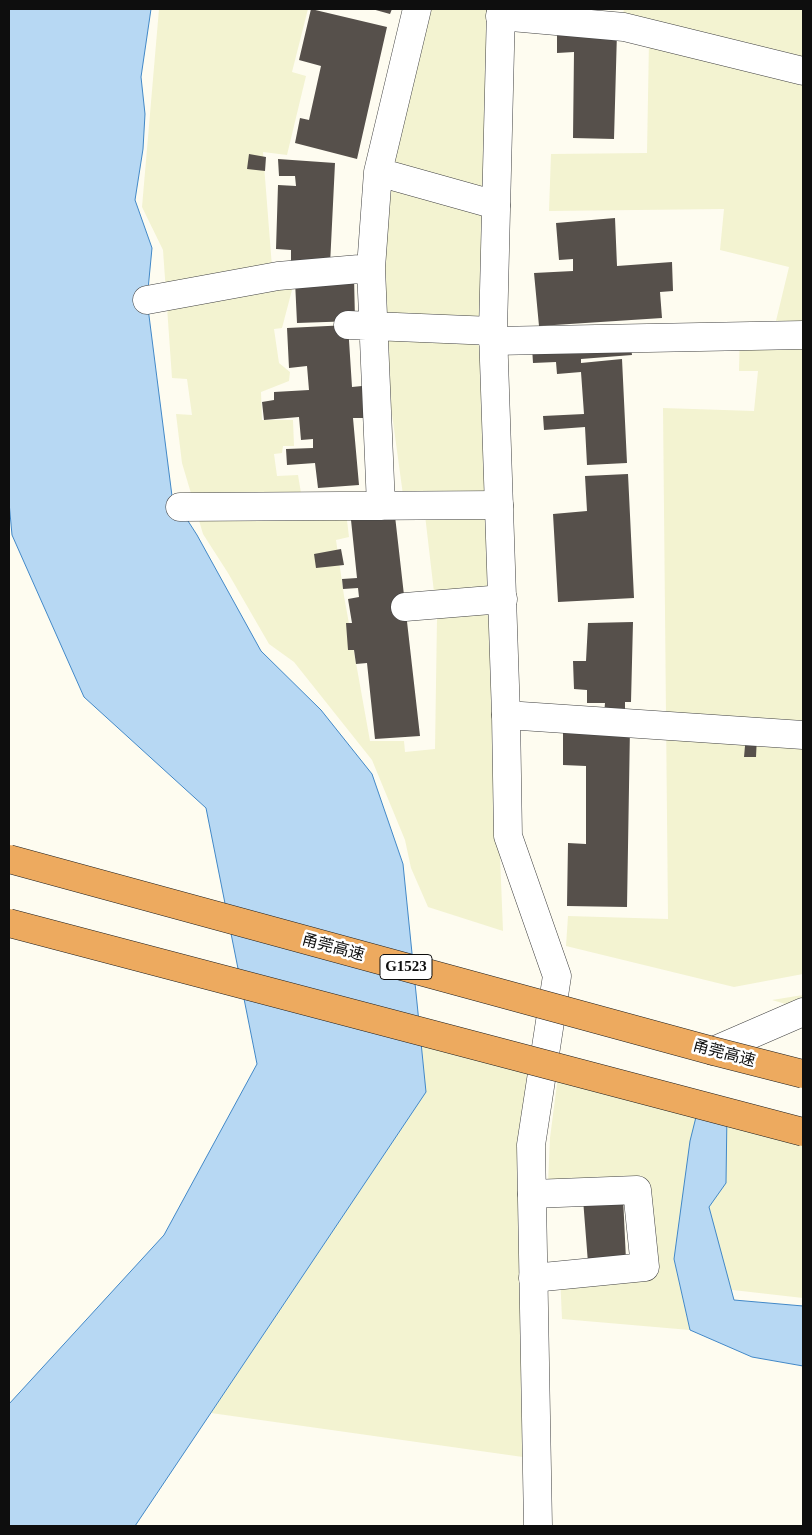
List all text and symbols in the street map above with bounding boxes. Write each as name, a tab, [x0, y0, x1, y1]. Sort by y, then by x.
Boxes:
street label: 甬莞高速	[300, 930, 366, 966]
road number: G1523	[380, 954, 432, 980]
street label: 甬莞高速	[691, 1036, 757, 1072]

